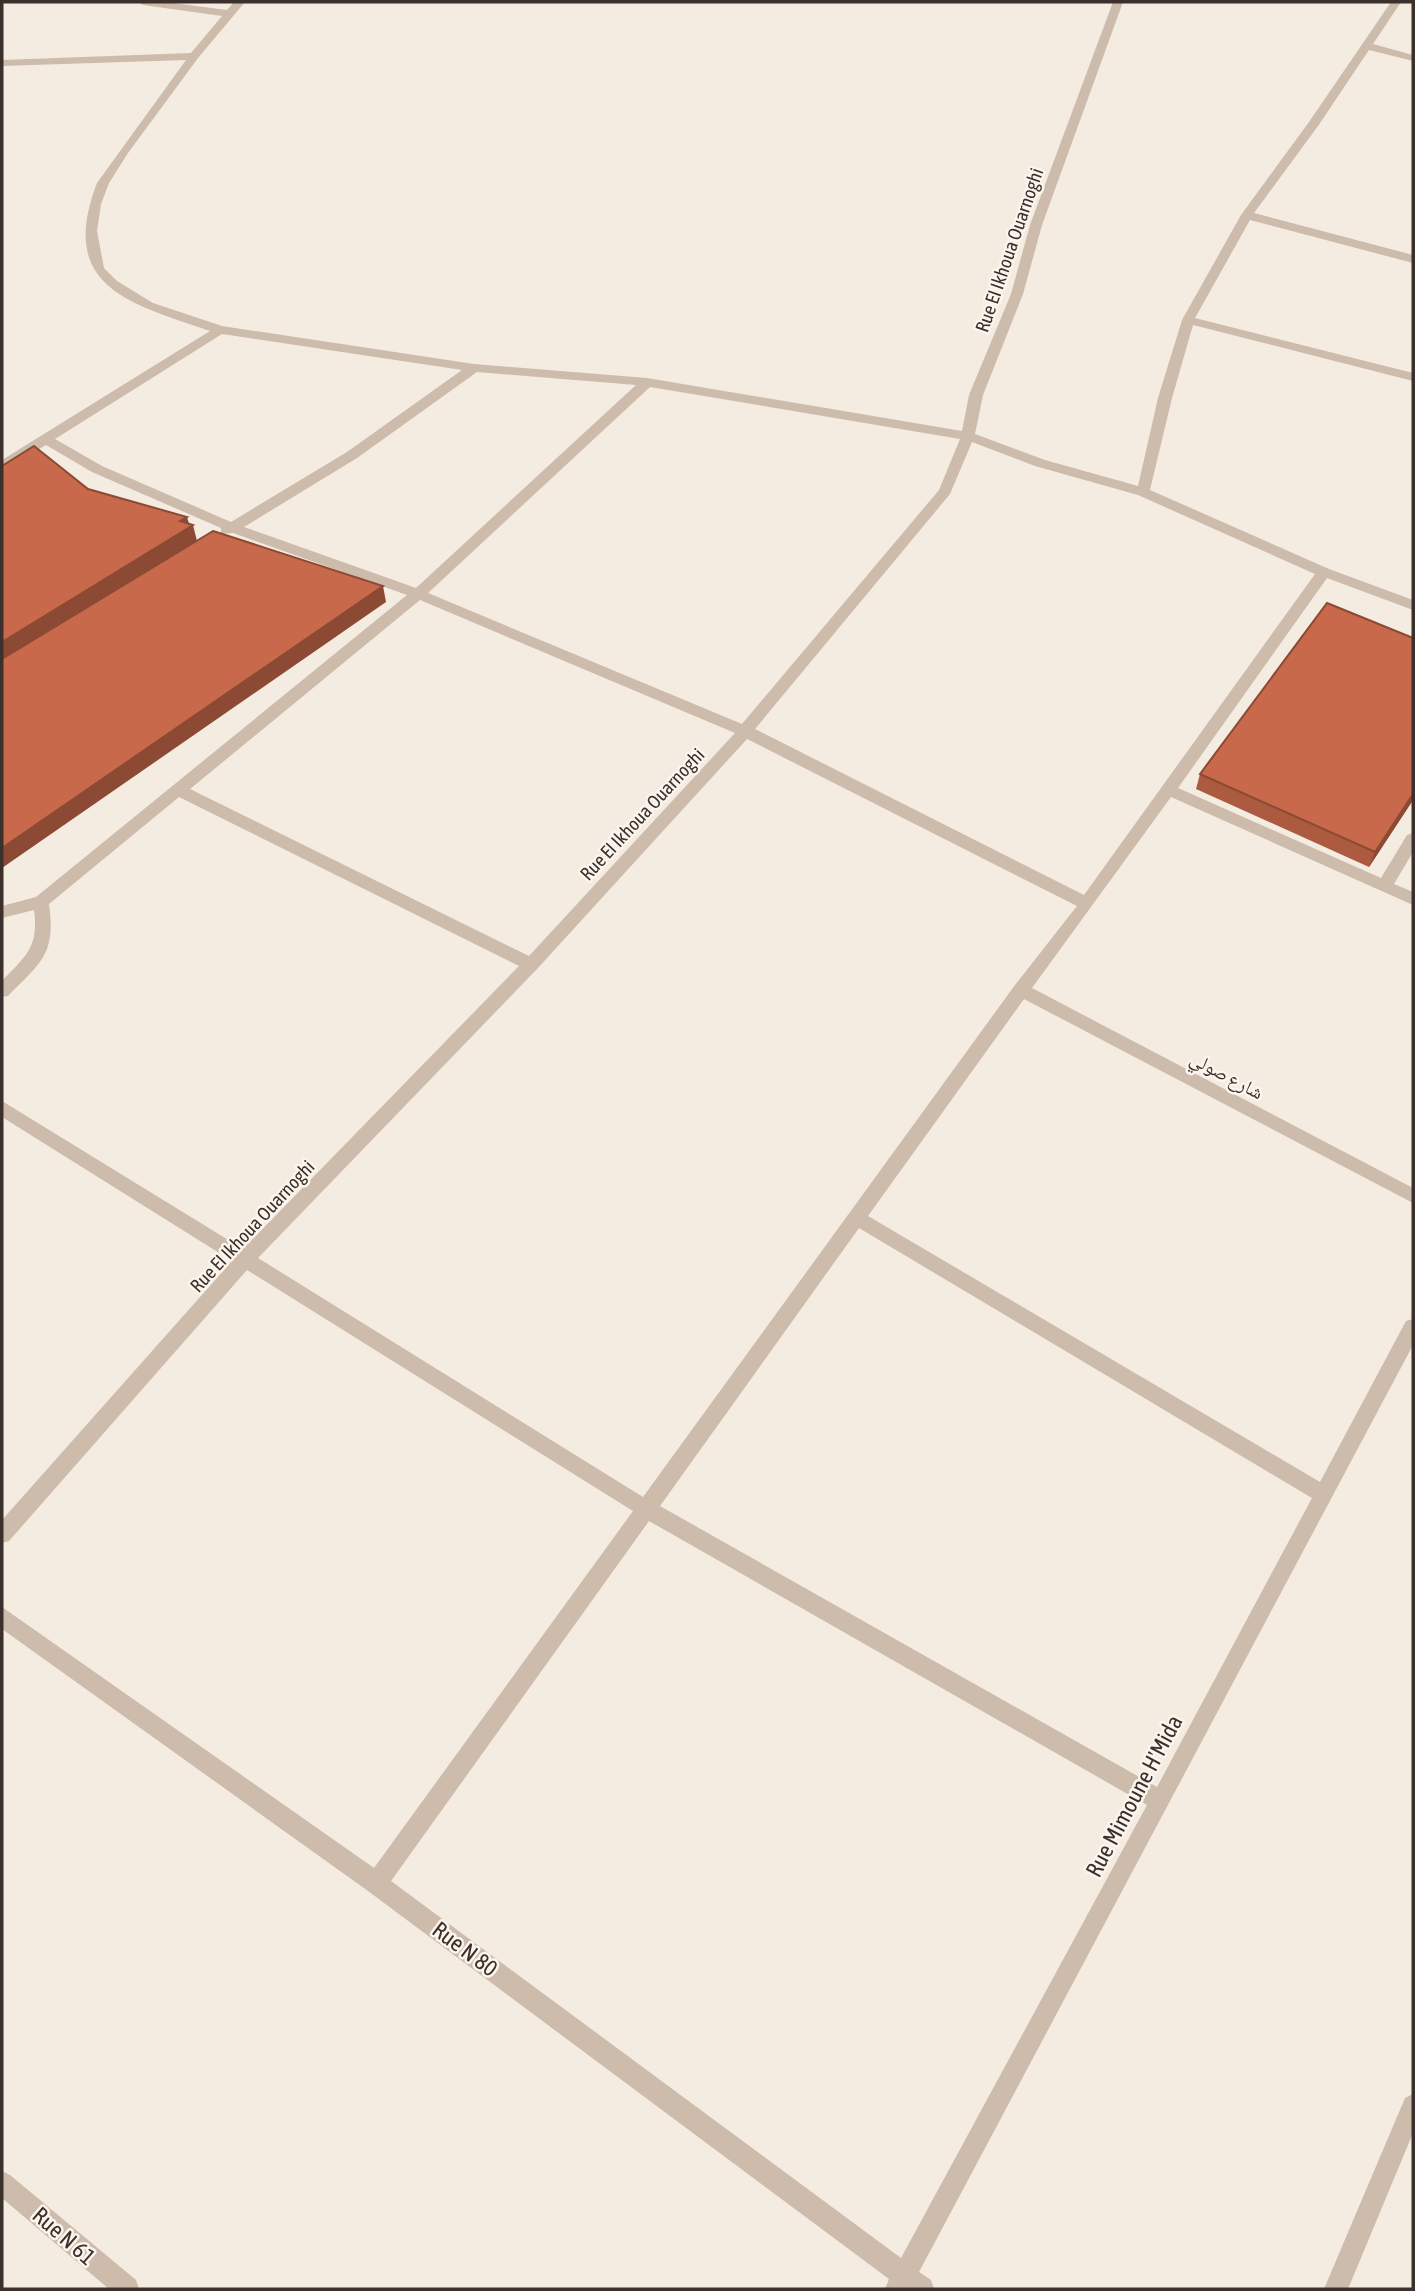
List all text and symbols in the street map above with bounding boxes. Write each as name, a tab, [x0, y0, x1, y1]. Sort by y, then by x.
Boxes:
street label: Rue EI Ikhoua Ouarnoghi	[971, 165, 1047, 335]
street label: Rue EI Ikhoua Ouarnoghi	[575, 744, 709, 884]
street label: شارع صولي	[1184, 1047, 1267, 1108]
street label: Rue EI Ikhoua Ouarnoghi	[185, 1156, 319, 1296]
street label: Rue Mimoune H'Mida	[1080, 1711, 1188, 1881]
street label: Rue N 80	[427, 1916, 503, 1982]
street label: Rue N 61	[27, 2202, 101, 2270]

